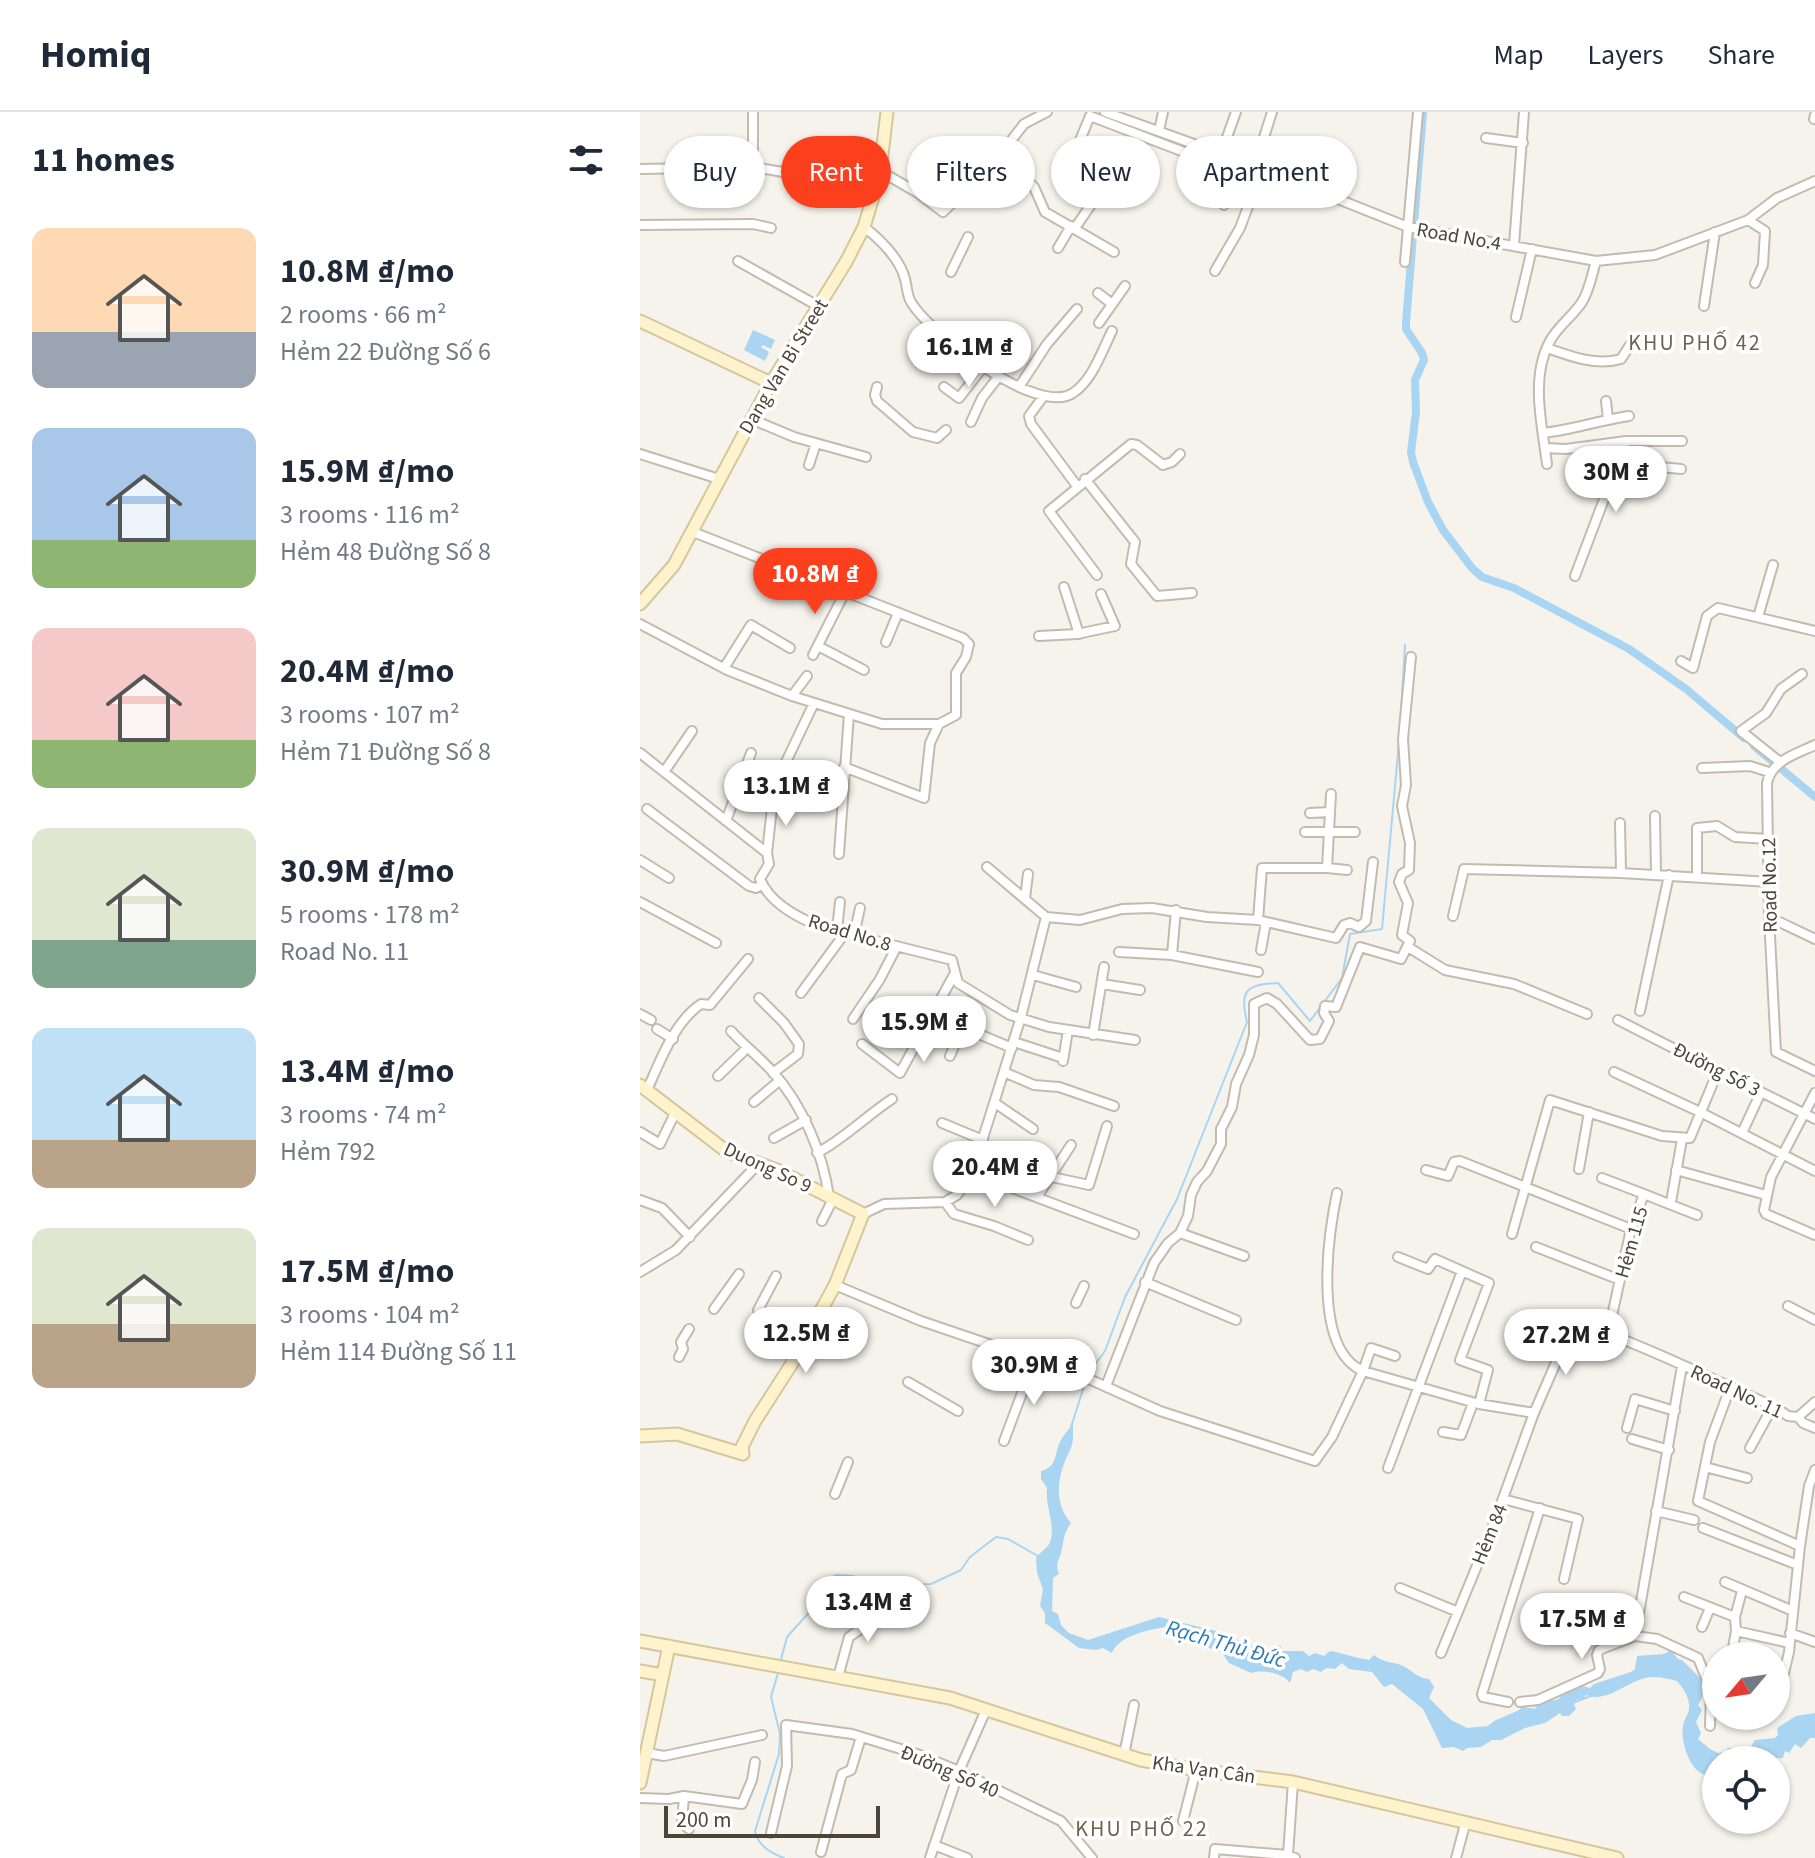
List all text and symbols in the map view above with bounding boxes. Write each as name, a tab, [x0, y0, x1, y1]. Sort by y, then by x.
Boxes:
text: Homiq	[40, 28, 152, 82]
text: Map	[1493, 35, 1543, 75]
text: Layers	[1587, 35, 1663, 75]
text: Share	[1707, 35, 1775, 75]
text: 11 homes	[32, 136, 175, 185]
chip: Buy	[664, 136, 765, 208]
chip: Rent	[781, 136, 891, 208]
chip: Filters	[907, 136, 1035, 208]
chip: New	[1051, 136, 1160, 208]
chip: Apartment	[1176, 136, 1357, 208]
icon: filters	[564, 138, 608, 182]
street label: Road No.4	[1414, 216, 1503, 258]
text: 10.8M ₫/mo	[280, 247, 454, 296]
icon: home	[96, 260, 192, 356]
street label: Dang Van Bi Street	[732, 294, 835, 439]
text: 2 rooms · 66 m²	[280, 296, 447, 333]
pin: 16.1M ₫	[895, 321, 1043, 389]
district label: KHU PHỐ 42	[1628, 327, 1762, 359]
text: 16.1M ₫	[925, 328, 1013, 365]
text: Hẻm 22 Đường Số 6	[280, 333, 491, 370]
pin: 30M ₫	[1560, 446, 1672, 514]
text: 15.9M ₫/mo	[280, 447, 454, 496]
text: 30M ₫	[1583, 453, 1649, 490]
icon: home	[96, 460, 192, 556]
text: 3 rooms · 116 m²	[280, 496, 459, 533]
text: Hẻm 48 Đường Số 8	[280, 533, 491, 570]
pin: 10.8M ₫	[741, 548, 889, 616]
text: 10.8M ₫	[771, 555, 859, 592]
text: 20.4M ₫/mo	[280, 647, 454, 696]
icon: home	[96, 660, 192, 756]
text: 3 rooms · 107 m²	[280, 696, 459, 733]
text: Hẻm 71 Đường Số 8	[280, 733, 491, 770]
pin: 13.1M ₫	[712, 760, 860, 828]
text: 13.1M ₫	[742, 767, 830, 804]
street label: Road No.12	[1755, 837, 1785, 933]
text: 30.9M ₫/mo	[280, 847, 454, 896]
icon: home	[96, 860, 192, 956]
text: 5 rooms · 178 m²	[280, 896, 459, 933]
street label: Road No.8	[805, 907, 895, 959]
text: Road No. 11	[280, 933, 409, 970]
pin: 15.9M ₫	[850, 996, 998, 1064]
text: 15.9M ₫	[880, 1003, 968, 1040]
street label: Đường Số 3	[1668, 1036, 1765, 1104]
text: 13.4M ₫/mo	[280, 1047, 454, 1096]
icon: home	[96, 1060, 192, 1156]
text: 3 rooms · 74 m²	[280, 1096, 447, 1133]
text: Hẻm 792	[280, 1133, 375, 1170]
street label: Duong So 9	[719, 1135, 816, 1201]
pin: 20.4M ₫	[921, 1141, 1069, 1209]
text: 20.4M ₫	[951, 1148, 1039, 1185]
street label: Hẻm 115	[1608, 1203, 1656, 1281]
text: 17.5M ₫/mo	[280, 1247, 454, 1296]
icon: home	[96, 1260, 192, 1356]
text: 3 rooms · 104 m²	[280, 1296, 459, 1333]
pin: 12.5M ₫	[732, 1307, 880, 1375]
pin: 27.2M ₫	[1492, 1309, 1640, 1377]
text: 12.5M ₫	[762, 1314, 850, 1351]
text: 27.2M ₫	[1522, 1316, 1610, 1353]
text: Hẻm 114 Đường Số 11	[280, 1333, 517, 1370]
pin: 30.9M ₫	[960, 1339, 1108, 1407]
text: 30.9M ₫	[990, 1346, 1078, 1383]
street label: Road No. 11	[1686, 1358, 1788, 1426]
street label: Hẻm 84	[1465, 1500, 1515, 1569]
pin: 13.4M ₫	[794, 1576, 942, 1644]
text: 13.4M ₫	[824, 1583, 912, 1620]
pin: 17.5M ₫	[1508, 1593, 1656, 1661]
text: 17.5M ₫	[1538, 1600, 1626, 1637]
water label: Rạch Thủ Đức	[1162, 1612, 1290, 1676]
north arrow	[1702, 1642, 1790, 1730]
map controls	[1702, 1642, 1790, 1834]
street label: Đường Số 40	[896, 1739, 1003, 1805]
button: locate	[1702, 1746, 1790, 1834]
street label: Kha Vạn Cân	[1150, 1749, 1257, 1791]
scale bar	[664, 1802, 880, 1838]
text: 200 m	[676, 1804, 731, 1836]
district label: KHU PHỐ 22	[1075, 1813, 1209, 1845]

